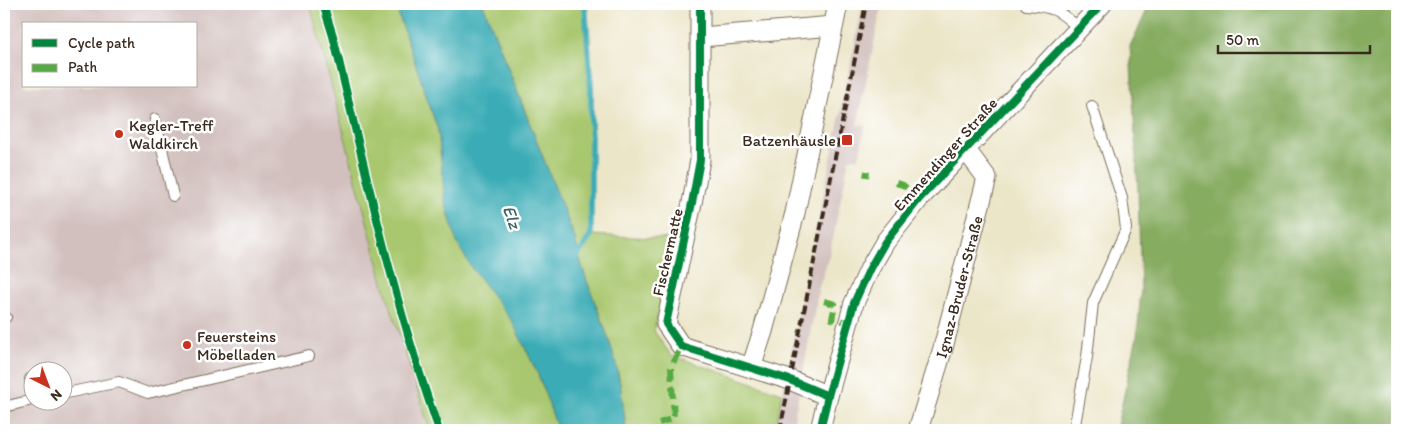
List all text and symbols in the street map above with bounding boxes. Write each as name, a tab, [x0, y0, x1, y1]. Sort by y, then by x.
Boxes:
legend	[22, 22, 198, 88]
scale bar	[1218, 22, 1371, 54]
text: 50 m	[1226, 31, 1259, 49]
text: Cycle path	[68, 34, 135, 52]
text: Path	[68, 58, 97, 76]
street label: Emmendinger Straße	[889, 94, 1001, 215]
place label: Kegler-Treff Waldkirch	[129, 116, 214, 153]
marker: Kegler-Treff Waldkirch	[113, 128, 125, 140]
place label: Batzenhäusle	[742, 131, 836, 150]
marker: Batzenhäusle	[840, 133, 854, 147]
water label: Elz	[498, 202, 527, 233]
street label: Fischermatte	[648, 206, 687, 298]
street label: Ignaz-Bruder-Straße	[932, 214, 987, 360]
place label: Feuersteins Möbelladen	[197, 327, 276, 364]
marker: Feuersteins Möbelladen	[181, 339, 193, 351]
north arrow	[22, 362, 72, 412]
text: N	[47, 386, 66, 405]

